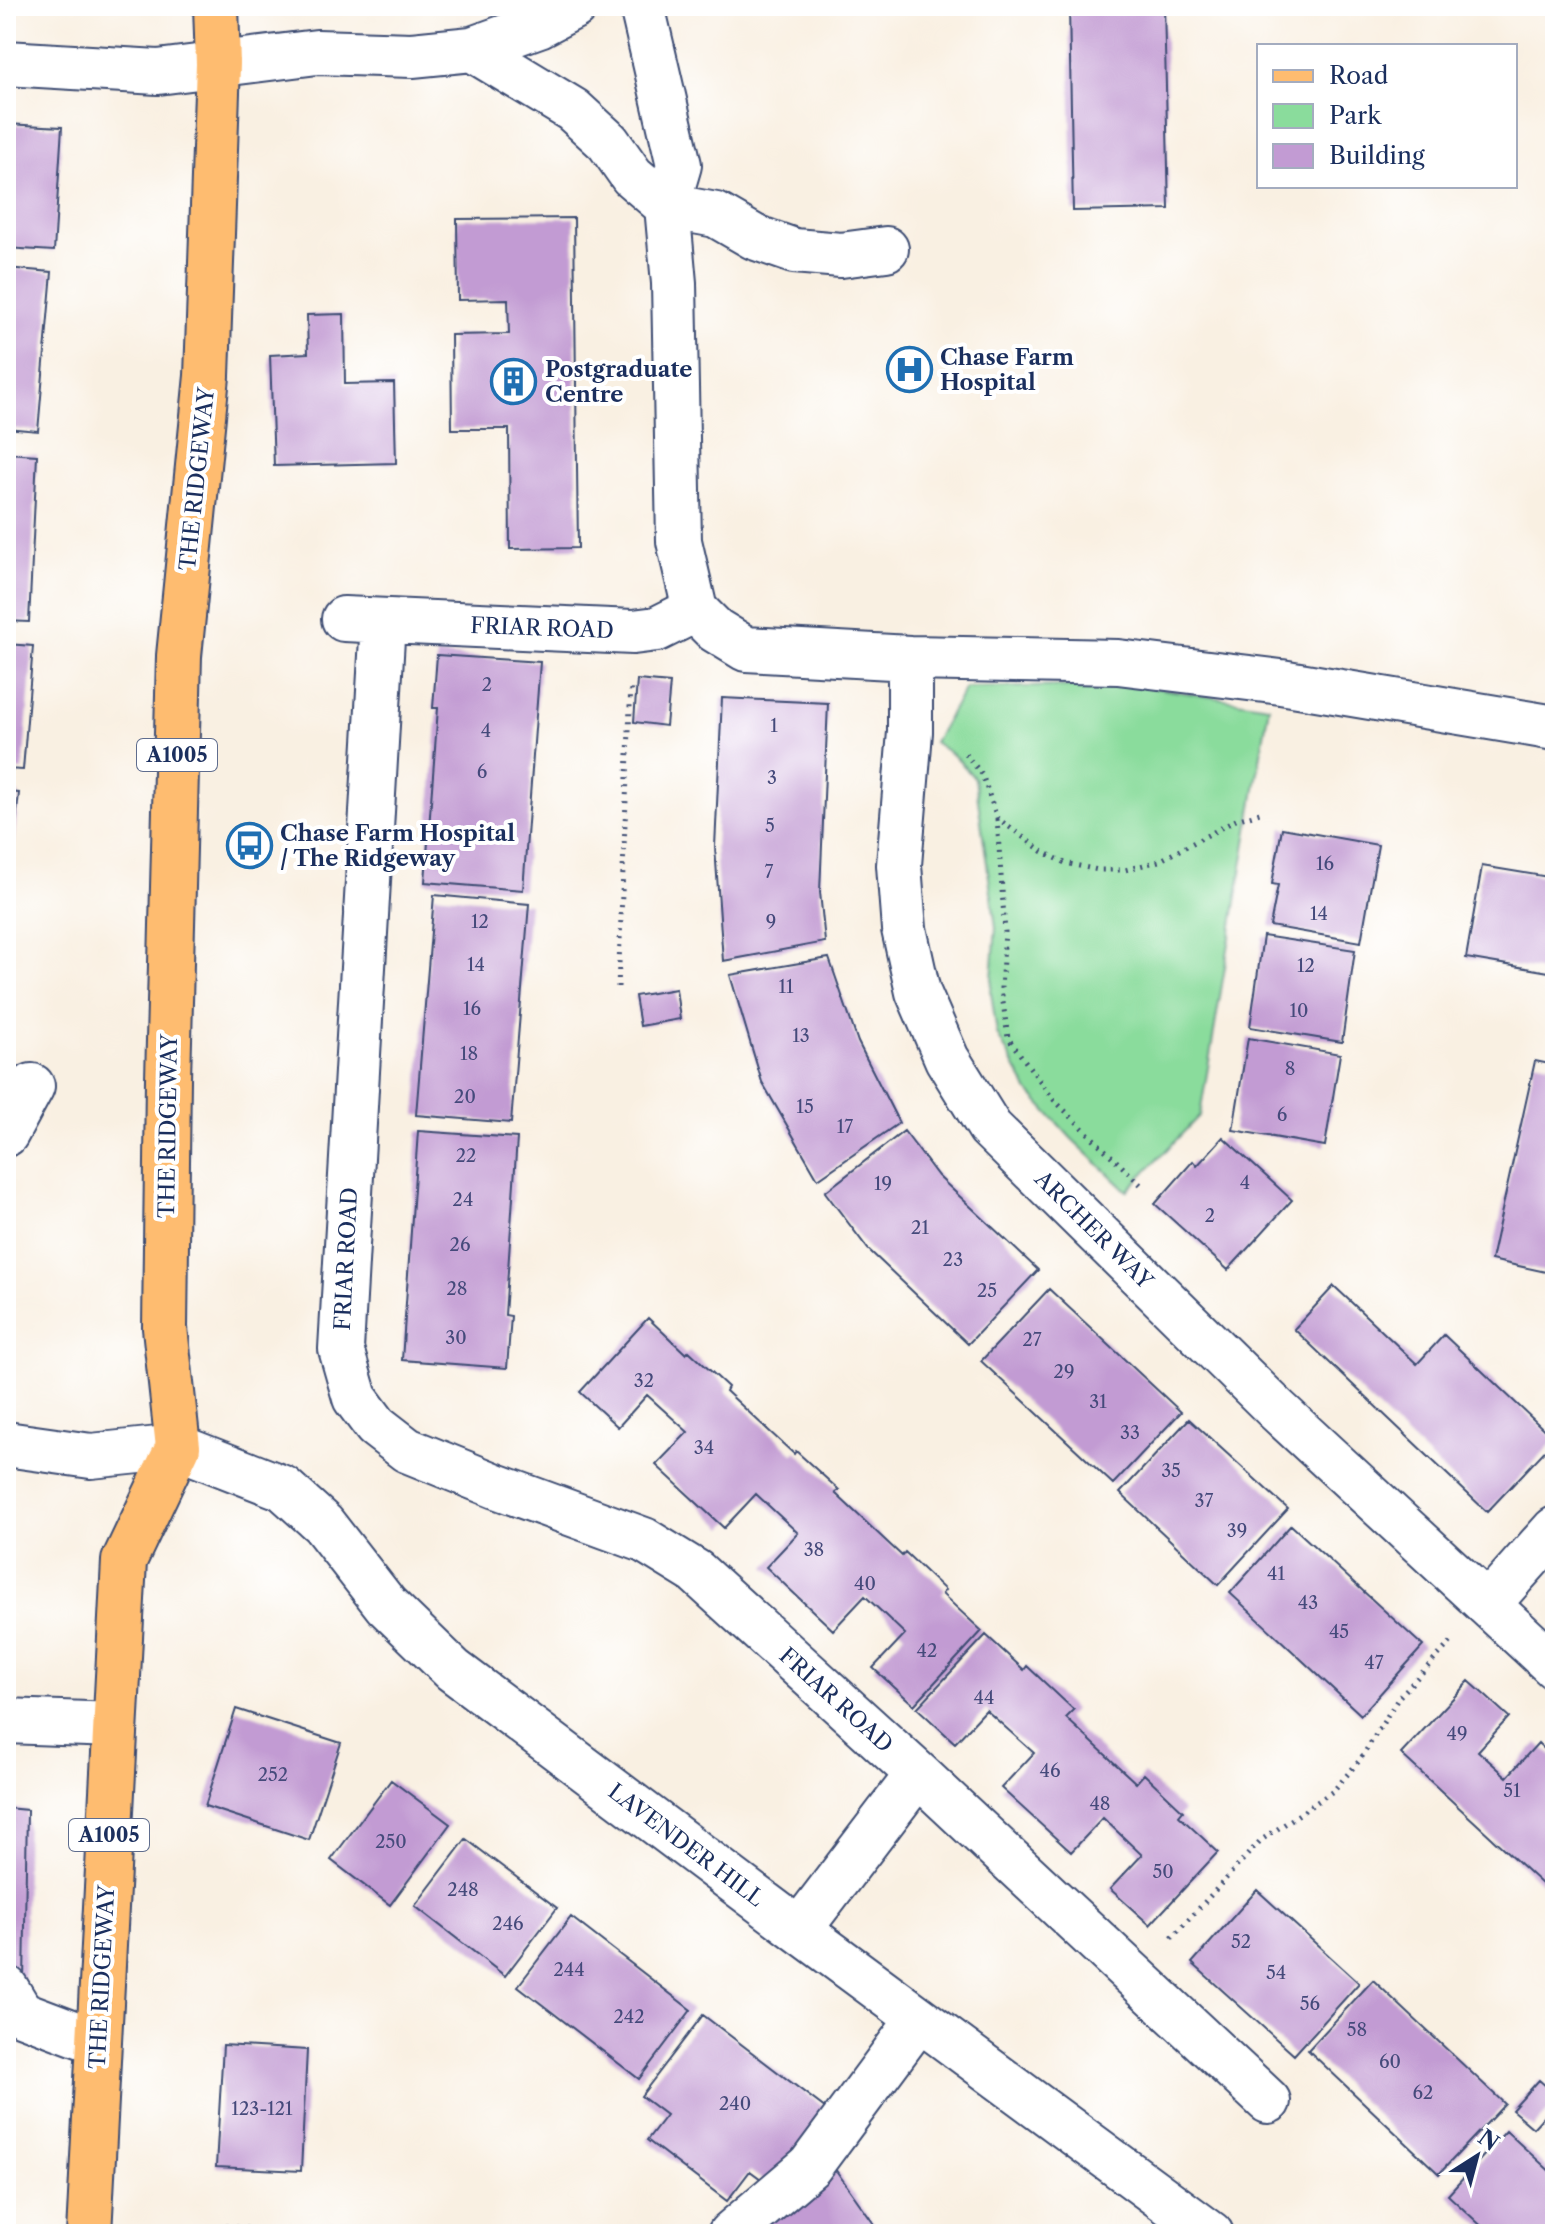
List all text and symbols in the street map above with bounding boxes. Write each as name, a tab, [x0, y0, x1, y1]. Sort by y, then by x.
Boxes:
legend	[1257, 44, 1517, 188]
text: Road	[1329, 61, 1389, 90]
text: Park	[1329, 101, 1382, 130]
text: Building	[1329, 141, 1425, 170]
place label: Chase Farm Hospital	[940, 344, 1074, 396]
hospital icon: Chase Farm Hospital	[885, 346, 933, 394]
place label: Postgraduate Centre	[545, 356, 692, 408]
building icon: Postgraduate Centre	[490, 358, 538, 406]
street label: THE RIDGEWAY	[174, 386, 220, 572]
street label: FRIAR ROAD	[470, 612, 614, 644]
house number: 2	[482, 674, 492, 696]
house number: 1	[770, 715, 778, 737]
house number: 4	[481, 720, 491, 742]
road number: A1005	[137, 739, 217, 771]
house number: 6	[477, 761, 487, 783]
house number: 3	[767, 767, 777, 789]
house number: 5	[765, 815, 775, 837]
place label: Chase Farm Hospital / The Ridgeway	[280, 820, 515, 872]
bus stop icon: Chase Farm Hospital / The Ridgeway	[225, 822, 273, 870]
house number: 16	[1316, 853, 1334, 875]
house number: 7	[765, 861, 774, 883]
house number: 14	[1310, 903, 1328, 925]
house number: 12	[471, 911, 489, 933]
house number: 9	[766, 911, 776, 933]
house number: 14	[467, 954, 485, 976]
house number: 12	[1297, 955, 1315, 977]
house number: 11	[778, 976, 794, 998]
house number: 16	[463, 998, 481, 1020]
house number: 10	[1290, 1000, 1308, 1022]
house number: 13	[792, 1025, 810, 1047]
street label: THE RIDGEWAY	[153, 1033, 183, 1218]
house number: 18	[460, 1043, 478, 1065]
house number: 8	[1285, 1058, 1295, 1080]
house number: 20	[454, 1086, 476, 1108]
house number: 15	[796, 1096, 814, 1118]
house number: 6	[1277, 1104, 1287, 1126]
house number: 17	[837, 1116, 853, 1138]
house number: 22	[456, 1145, 476, 1167]
street label: ARCHER WAY	[1029, 1165, 1159, 1295]
house number: 4	[1240, 1172, 1250, 1194]
house number: 19	[874, 1173, 892, 1195]
street label: FRIAR ROAD	[329, 1187, 363, 1331]
house number: 24	[453, 1189, 473, 1211]
house number: 2	[1205, 1205, 1215, 1227]
house number: 21	[911, 1217, 929, 1239]
house number: 26	[450, 1234, 470, 1256]
house number: 23	[943, 1249, 963, 1271]
house number: 28	[446, 1278, 468, 1300]
house number: 25	[977, 1280, 997, 1302]
house number: 30	[445, 1327, 467, 1349]
house number: 27	[1022, 1329, 1042, 1351]
house number: 29	[1054, 1361, 1074, 1383]
house number: 32	[634, 1370, 654, 1392]
house number: 31	[1089, 1391, 1107, 1413]
house number: 33	[1120, 1422, 1140, 1444]
house number: 34	[694, 1437, 714, 1459]
house number: 35	[1161, 1460, 1181, 1482]
house number: 37	[1195, 1490, 1214, 1512]
house number: 39	[1227, 1520, 1247, 1542]
house number: 38	[804, 1539, 824, 1561]
house number: 41	[1267, 1563, 1285, 1585]
house number: 40	[854, 1573, 876, 1595]
house number: 43	[1298, 1592, 1318, 1614]
house number: 45	[1329, 1621, 1349, 1643]
house number: 42	[917, 1640, 937, 1662]
street label: FRIAR ROAD	[774, 1642, 898, 1758]
house number: 47	[1364, 1652, 1384, 1674]
house number: 44	[974, 1687, 994, 1709]
house number: 49	[1447, 1723, 1467, 1745]
house number: 46	[1040, 1760, 1060, 1782]
house number: 252	[258, 1764, 288, 1786]
street label: LAVENDER HILL	[603, 1778, 770, 1913]
house number: 51	[1503, 1780, 1521, 1802]
house number: 48	[1089, 1793, 1111, 1815]
road number: A1005	[69, 1819, 149, 1851]
house number: 250	[375, 1831, 407, 1853]
house number: 50	[1152, 1861, 1174, 1883]
house number: 248	[447, 1879, 479, 1901]
street label: THE RIDGEWAY	[84, 1884, 120, 2070]
house number: 246	[492, 1913, 524, 1935]
house number: 52	[1231, 1931, 1251, 1953]
house number: 244	[553, 1959, 585, 1981]
house number: 54	[1266, 1962, 1286, 1984]
house number: 56	[1300, 1993, 1320, 2015]
house number: 242	[613, 2006, 645, 2028]
house number: 58	[1347, 2019, 1367, 2041]
house number: 60	[1379, 2051, 1401, 2073]
house number: 62	[1413, 2082, 1433, 2104]
house number: 240	[719, 2093, 751, 2115]
house number: 123-121	[231, 2098, 293, 2120]
north arrow	[1437, 2116, 1517, 2196]
text: N	[1473, 2124, 1504, 2157]

